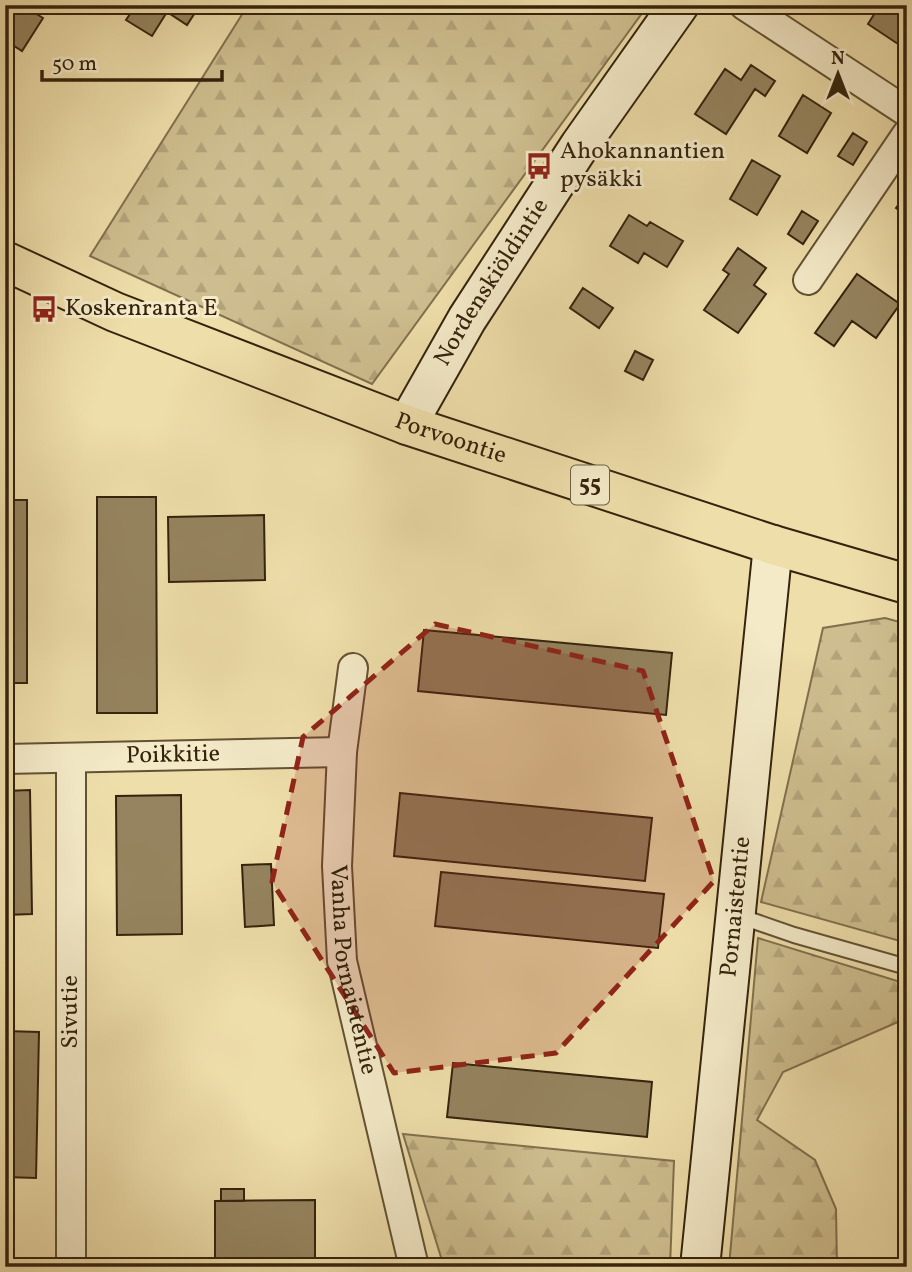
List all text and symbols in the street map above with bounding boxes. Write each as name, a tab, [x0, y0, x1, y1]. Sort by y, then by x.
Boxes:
scale bar	[42, 38, 222, 82]
north arrow	[804, 38, 874, 108]
text: N	[831, 46, 845, 72]
text: 50 m	[52, 50, 97, 79]
place label: Ahokannantien pysäkki	[560, 135, 725, 197]
bus stop icon: Ahokannantien pysäkki	[524, 151, 554, 181]
street label: Nordenskiöldintie	[427, 192, 558, 373]
place label: Koskenranta E	[65, 292, 218, 326]
bus stop icon: Koskenranta E	[29, 294, 59, 324]
street label: Porvoontie	[389, 405, 511, 473]
road number: 55	[571, 466, 609, 505]
street label: Poikkitie	[126, 738, 220, 773]
street label: Pornaistentie	[712, 835, 760, 979]
street label: Vanha Pornaistentie	[320, 864, 385, 1078]
street label: Sivutie	[54, 975, 88, 1049]

